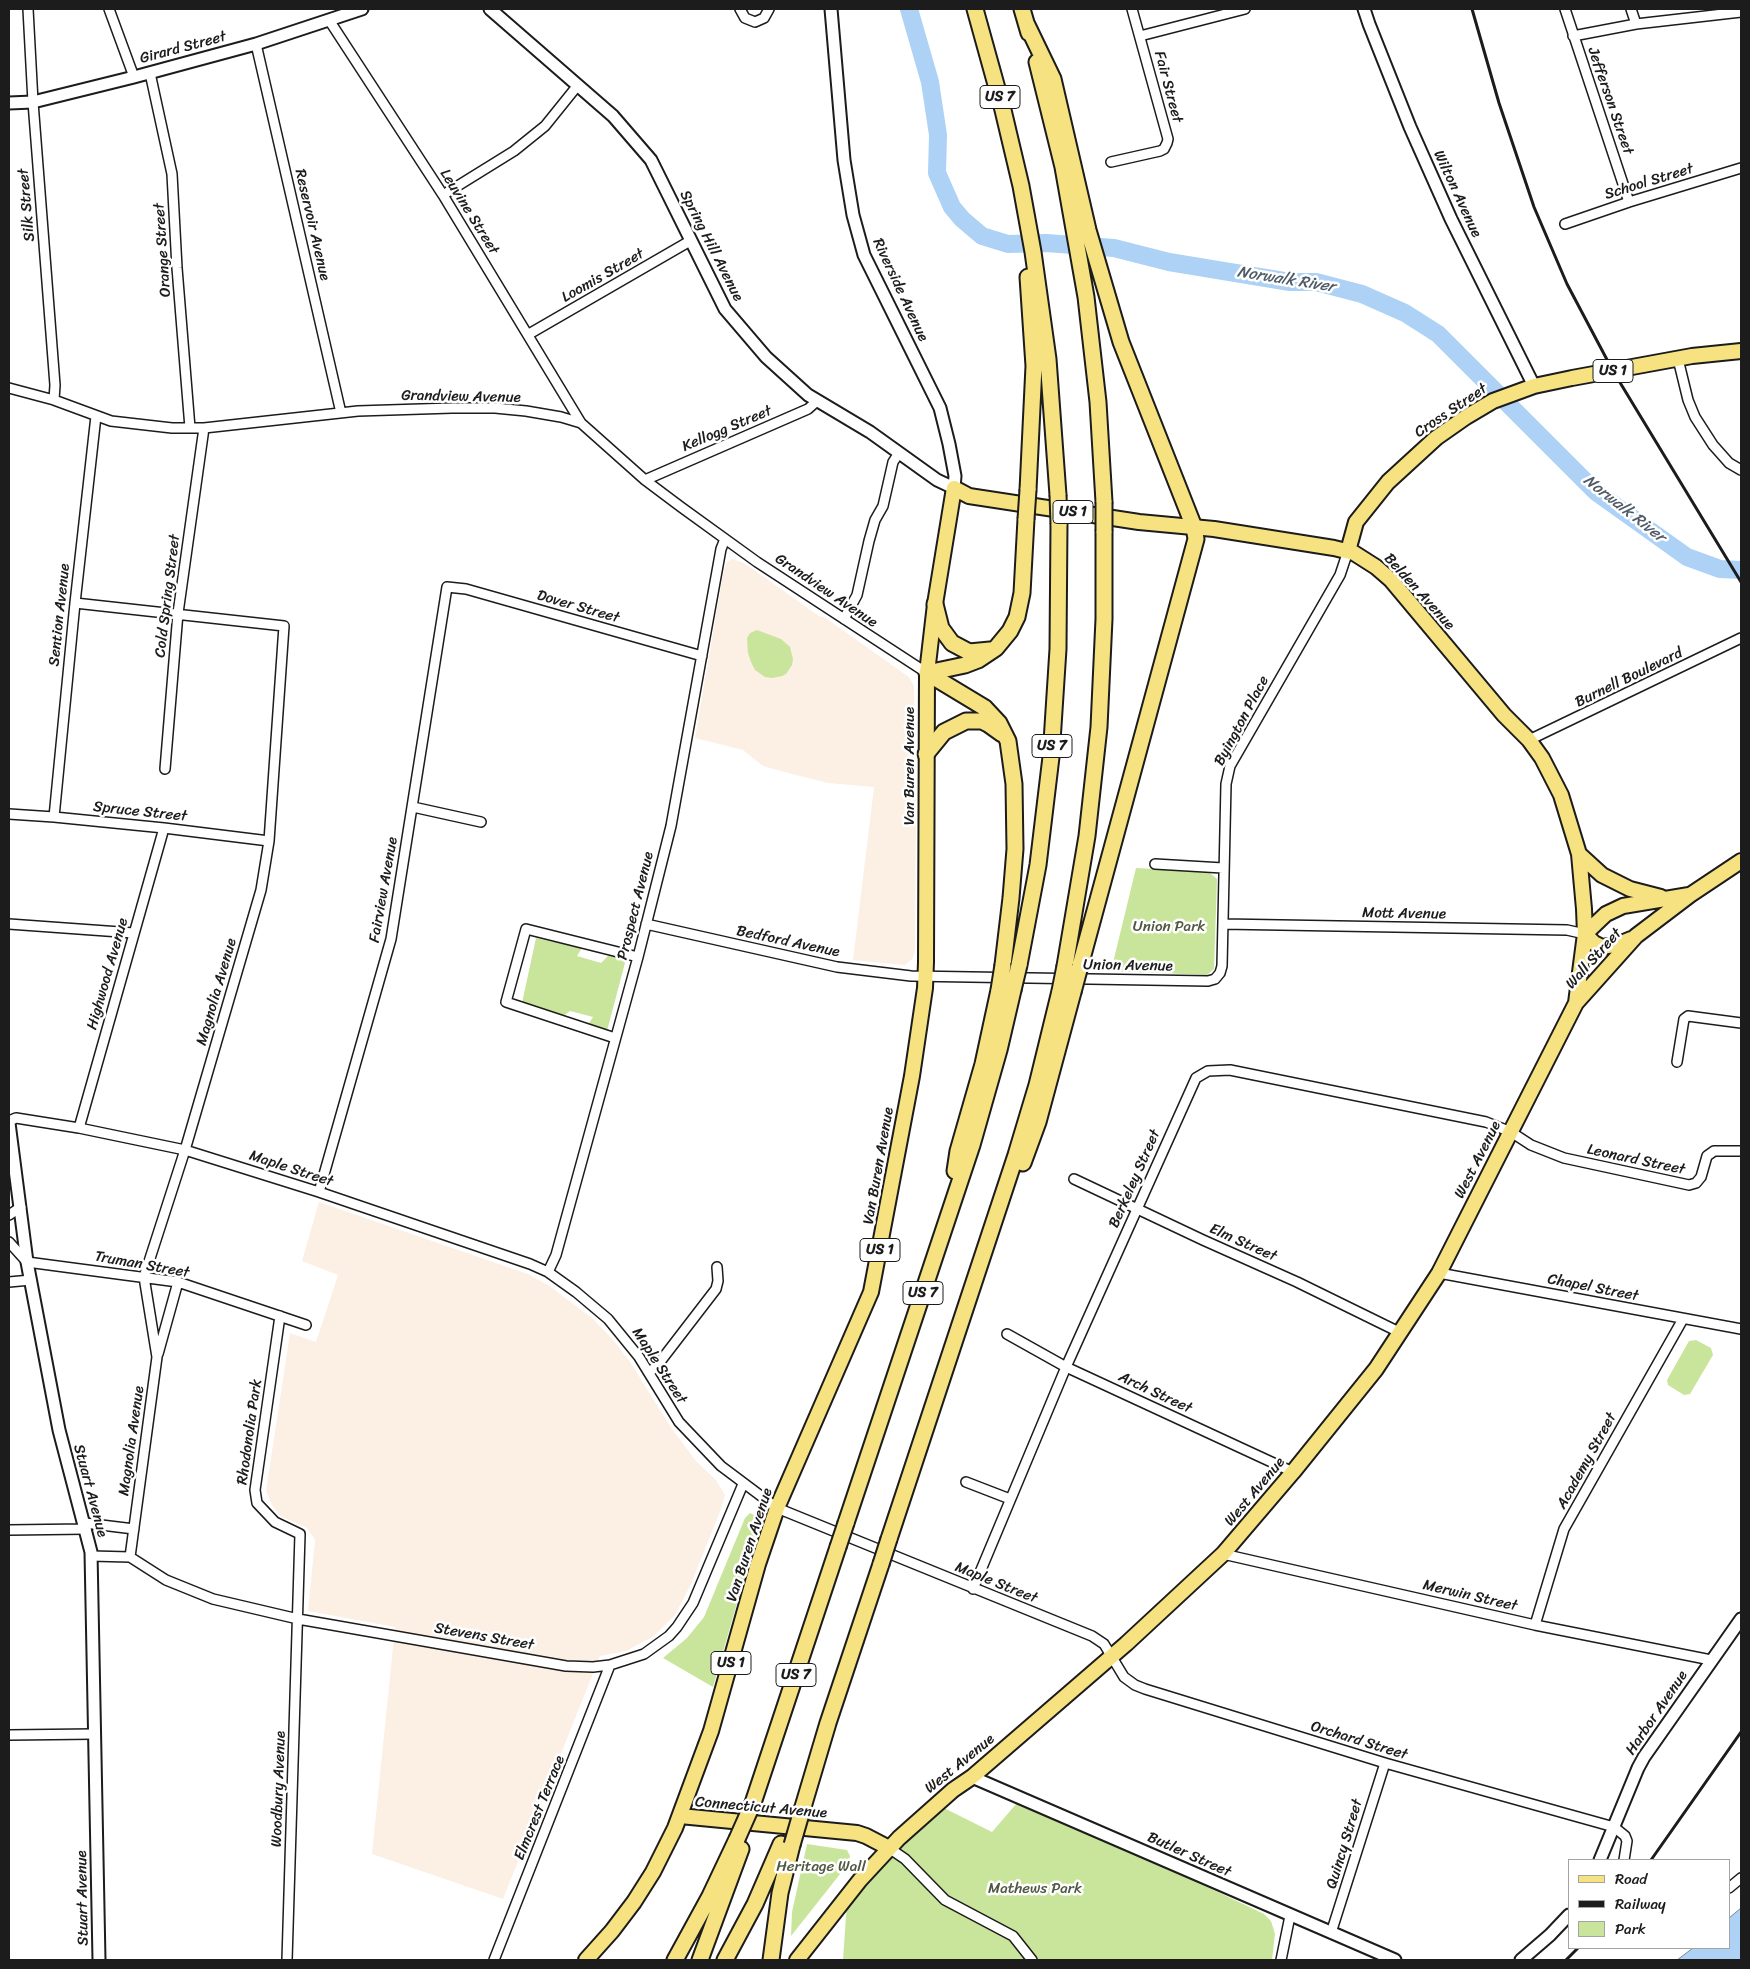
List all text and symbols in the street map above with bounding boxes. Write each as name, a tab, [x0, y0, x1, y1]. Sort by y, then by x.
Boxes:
street label: Girard Street	[138, 28, 228, 68]
street label: Jefferson Street	[1583, 45, 1637, 157]
street label: Fair Street	[1150, 49, 1186, 125]
road number: US 7	[980, 85, 1020, 108]
street label: Wilton Avenue	[1429, 148, 1485, 240]
street label: School Street	[1602, 160, 1696, 204]
street label: Leuvine Street	[436, 166, 502, 258]
street label: Reservoir Avenue	[290, 167, 334, 283]
street label: Silk Street	[15, 168, 39, 242]
street label: Spring Hill Avenue	[675, 187, 747, 305]
street label: Orange Street	[151, 202, 175, 298]
street label: Riverside Avenue	[868, 236, 932, 344]
street label: Loomis Street	[559, 245, 647, 307]
water label: Norwalk River	[1236, 263, 1336, 297]
road number: US 1	[1593, 360, 1633, 382]
street label: Cross Street	[1411, 380, 1491, 442]
street label: Grandview Avenue	[401, 387, 521, 407]
street label: Kellogg Street	[679, 402, 775, 456]
water label: Norwalk River	[1579, 471, 1669, 547]
road number: US 1	[1053, 501, 1093, 524]
street label: Cold Spring Street	[152, 533, 184, 659]
street label: Grandview Avenue	[771, 550, 881, 632]
street label: Belden Avenue	[1380, 550, 1458, 634]
street label: Sention Avenue	[46, 563, 74, 667]
street label: Dover Street	[535, 587, 621, 627]
street label: Burnell Boulevard	[1572, 644, 1686, 712]
street label: Byington Place	[1211, 673, 1273, 769]
street label: Van Buren Avenue	[901, 707, 919, 825]
road number: US 7	[1032, 734, 1072, 758]
street label: Spruce Street	[92, 798, 188, 826]
street label: Fairview Avenue	[366, 836, 402, 944]
street label: Prospect Avenue	[614, 850, 658, 962]
street label: Mott Avenue	[1362, 904, 1446, 924]
street label: Highwood Avenue	[83, 916, 133, 1032]
park label: Union Park	[1133, 918, 1205, 936]
street label: Bedford Avenue	[735, 922, 841, 962]
street label: Wall Street	[1562, 925, 1626, 993]
street label: Magnolia Avenue	[193, 936, 241, 1048]
street label: Union Avenue	[1083, 956, 1173, 976]
street label: Van Buren Avenue	[860, 1106, 898, 1226]
street label: West Avenue	[1451, 1118, 1505, 1202]
street label: Berkeley Street	[1105, 1127, 1165, 1231]
street label: Leonard Street	[1586, 1141, 1686, 1179]
street label: Maple Street	[247, 1147, 335, 1191]
street label: Elm Street	[1207, 1220, 1279, 1266]
road number: US 1	[860, 1238, 900, 1262]
street label: Truman Street	[93, 1248, 191, 1282]
street label: Chapel Street	[1546, 1270, 1640, 1306]
road number: US 7	[903, 1282, 943, 1305]
street label: Maple Street	[628, 1325, 690, 1407]
street label: Arch Street	[1115, 1368, 1195, 1418]
street label: Rhodonolia Park	[234, 1378, 266, 1486]
street label: Magnolia Avenue	[115, 1385, 149, 1497]
street label: Academy Street	[1553, 1410, 1621, 1512]
street label: Stuart Avenue	[69, 1443, 111, 1539]
street label: West Avenue	[1221, 1454, 1289, 1530]
street label: Van Buren Avenue	[723, 1486, 777, 1604]
street label: Maple Street	[952, 1558, 1040, 1608]
street label: Merwin Street	[1421, 1576, 1519, 1616]
street label: Stevens Street	[433, 1619, 535, 1655]
road number: US 1	[711, 1652, 751, 1675]
road number: US 7	[776, 1664, 816, 1686]
street label: Harbor Avenue	[1622, 1667, 1692, 1759]
street label: Orchard Street	[1308, 1718, 1410, 1764]
street label: Woodbury Avenue	[268, 1730, 290, 1848]
street label: West Avenue	[921, 1730, 999, 1798]
street label: Elmcrest Terrace	[511, 1753, 569, 1863]
street label: Connecticut Avenue	[694, 1793, 828, 1823]
street label: Quincy Street	[1323, 1797, 1367, 1891]
street label: Butler Street	[1144, 1829, 1234, 1881]
street label: Stuart Avenue	[73, 1850, 93, 1946]
park label: Heritage Wall	[776, 1858, 866, 1876]
legend	[1568, 1859, 1730, 1949]
text: Road	[1615, 1866, 1647, 1892]
park label: Mathews Park	[988, 1880, 1082, 1898]
text: Railway	[1615, 1891, 1666, 1917]
text: Park	[1615, 1916, 1646, 1942]

